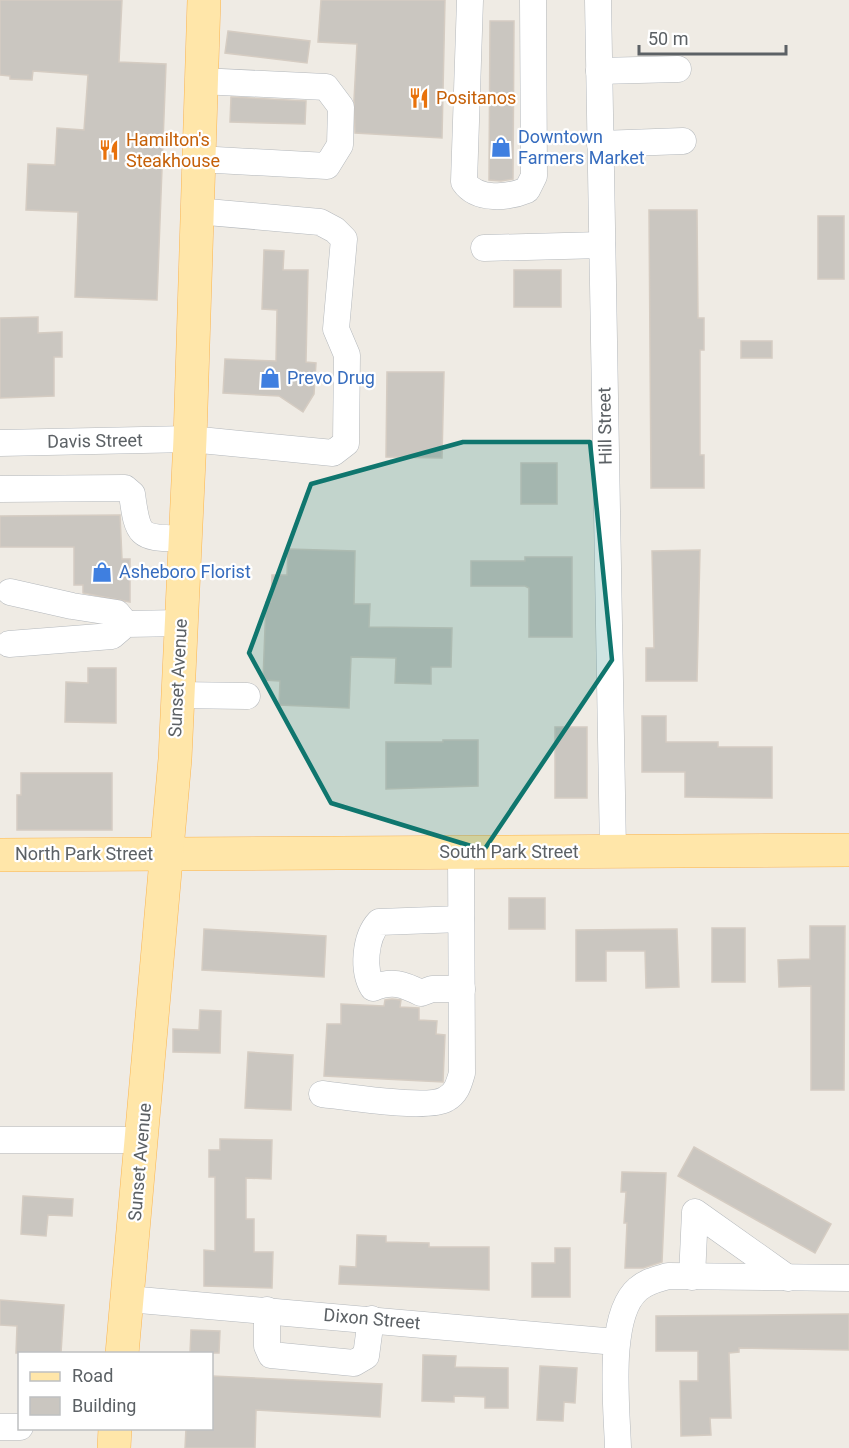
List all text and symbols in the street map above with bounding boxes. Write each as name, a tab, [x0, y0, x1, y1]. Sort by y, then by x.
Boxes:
scale bar	[639, 18, 786, 56]
text: 50 m	[648, 28, 688, 49]
restaurant icon: Positanos	[407, 86, 431, 110]
place label: Positanos	[436, 87, 516, 108]
place label: Downtown Farmers Market	[518, 126, 645, 168]
place label: Hamilton's Steakhouse	[126, 129, 220, 171]
shop icon: Downtown Farmers Market	[489, 135, 513, 159]
restaurant icon: Hamilton's Steakhouse	[97, 138, 121, 162]
shop icon: Prevo Drug	[258, 366, 282, 390]
place label: Prevo Drug	[287, 367, 375, 388]
street label: Hill Street	[593, 387, 616, 465]
street label: Davis Street	[47, 429, 143, 452]
shop icon: Asheboro Florist	[90, 560, 114, 584]
place label: Asheboro Florist	[119, 561, 251, 582]
street label: Sunset Avenue	[164, 618, 191, 738]
street label: South Park Street	[439, 841, 579, 862]
street label: North Park Street	[15, 843, 153, 864]
street label: Sunset Avenue	[124, 1102, 155, 1222]
street label: Dixon Street	[323, 1304, 421, 1333]
legend	[18, 1352, 213, 1430]
text: Road	[72, 1365, 113, 1386]
text: Building	[72, 1395, 136, 1416]

